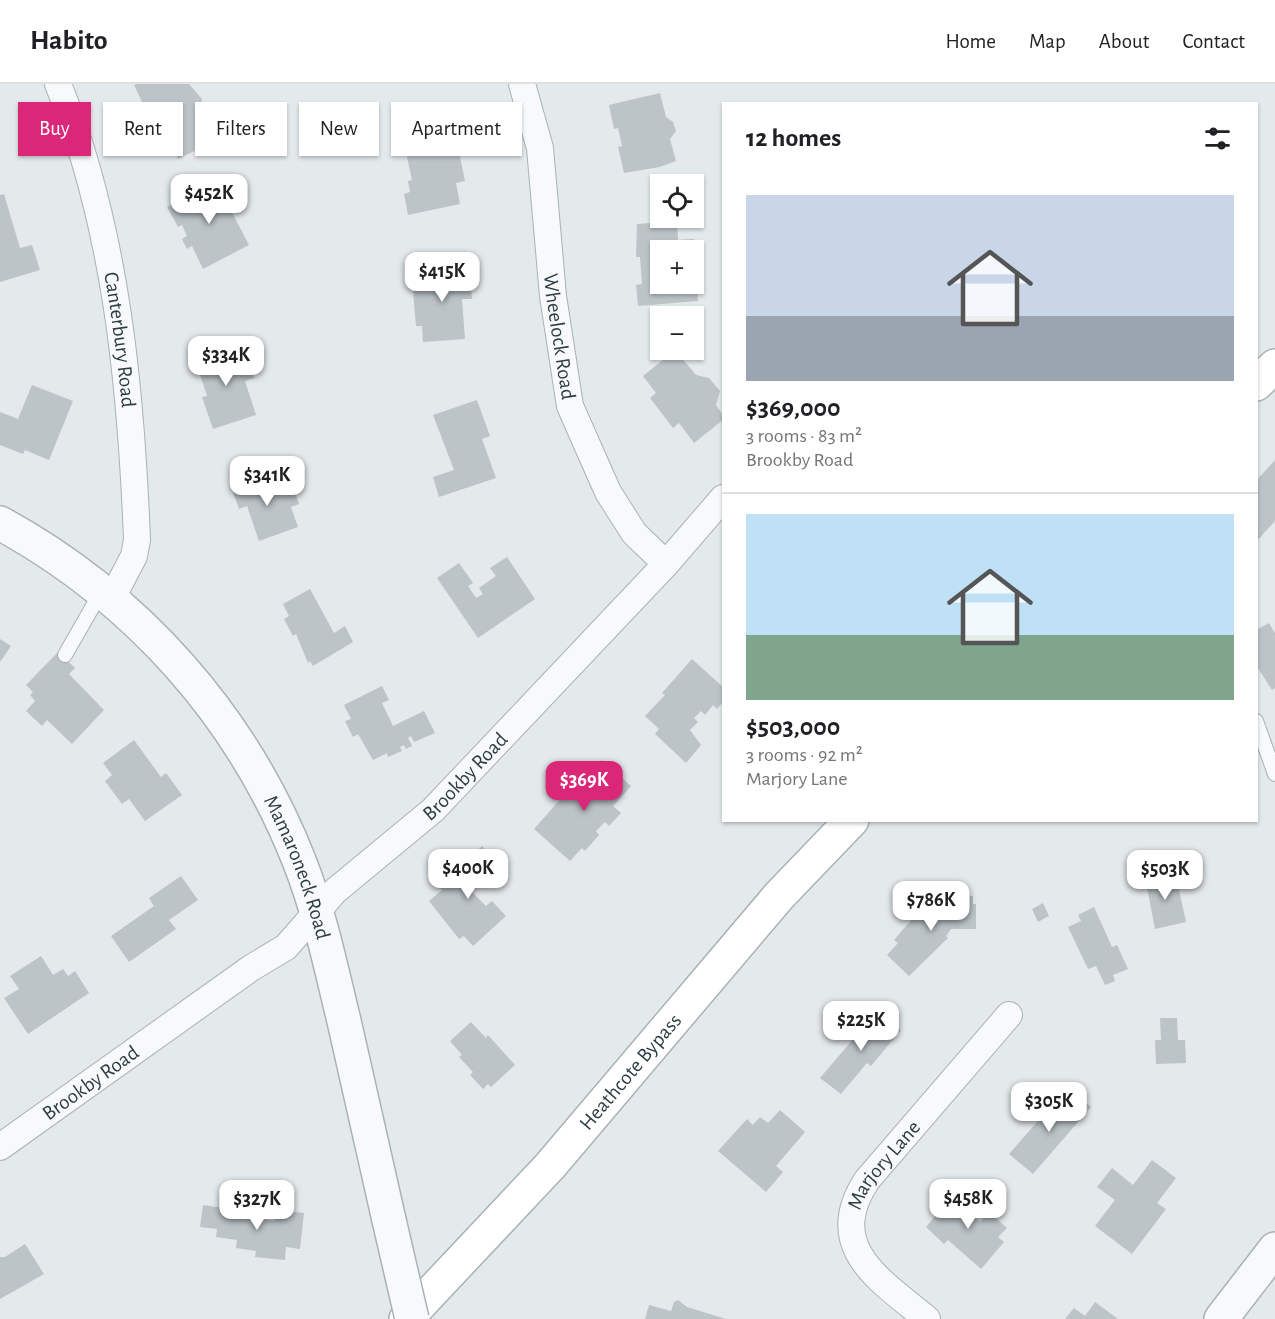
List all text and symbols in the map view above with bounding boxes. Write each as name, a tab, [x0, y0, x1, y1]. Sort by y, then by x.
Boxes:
text: Habito	[30, 27, 108, 55]
text: Home	[945, 31, 996, 52]
text: Map	[1029, 31, 1066, 52]
text: About	[1099, 31, 1149, 52]
text: Contact	[1182, 31, 1245, 52]
chip: Buy	[18, 102, 91, 156]
chip: Rent	[103, 102, 183, 156]
chip: Filters	[195, 102, 287, 156]
chip: New	[299, 102, 379, 156]
chip: Apartment	[391, 102, 522, 156]
icon: filters	[1201, 122, 1234, 155]
text: 12 homes	[746, 125, 841, 151]
pin: $452K	[167, 174, 251, 225]
map controls	[650, 174, 704, 360]
button: locate	[650, 174, 704, 228]
text: $452K	[185, 183, 233, 203]
icon: home	[936, 234, 1044, 342]
button: +	[650, 240, 704, 294]
pin: $415K	[400, 252, 484, 303]
text: $415K	[419, 261, 465, 281]
street label: Canterbury Road	[100, 270, 139, 409]
street label: Wheelock Road	[540, 273, 579, 401]
button: −	[650, 306, 704, 360]
pin: $334K	[184, 336, 268, 387]
text: $334K	[202, 345, 250, 365]
text: $369,000	[746, 395, 841, 421]
text: 3 rooms · 83 m²	[746, 426, 862, 446]
text: Brookby Road	[746, 450, 853, 470]
pin: $341K	[225, 456, 309, 507]
text: $341K	[244, 465, 290, 485]
icon: home	[936, 553, 1044, 661]
text: $503,000	[746, 714, 840, 740]
street label: Brookby Road	[419, 728, 512, 825]
text: 3 rooms · 92 m²	[746, 745, 863, 765]
pin: $369K	[542, 761, 626, 812]
text: Marjory Lane	[746, 769, 847, 789]
text: $369K	[560, 770, 608, 790]
street label: Mamaroneck Road	[260, 792, 334, 942]
pin: $400K	[426, 849, 510, 900]
pin: $503K	[1123, 850, 1207, 901]
text: $400K	[442, 858, 494, 878]
text: $503K	[1141, 859, 1189, 879]
pin: $786K	[889, 881, 973, 932]
text: $786K	[907, 890, 955, 910]
pin: $225K	[819, 1001, 903, 1052]
street label: Heathcote Bypass	[576, 1010, 685, 1134]
text: $225K	[837, 1010, 885, 1030]
street label: Brookby Road	[39, 1042, 143, 1124]
pin: $305K	[1007, 1082, 1091, 1133]
text: $305K	[1025, 1091, 1073, 1111]
street label: Marjory Lane	[844, 1117, 924, 1212]
pin: $458K	[926, 1179, 1010, 1230]
pin: $327K	[215, 1180, 299, 1231]
text: $458K	[943, 1188, 993, 1208]
text: $327K	[233, 1189, 281, 1209]

